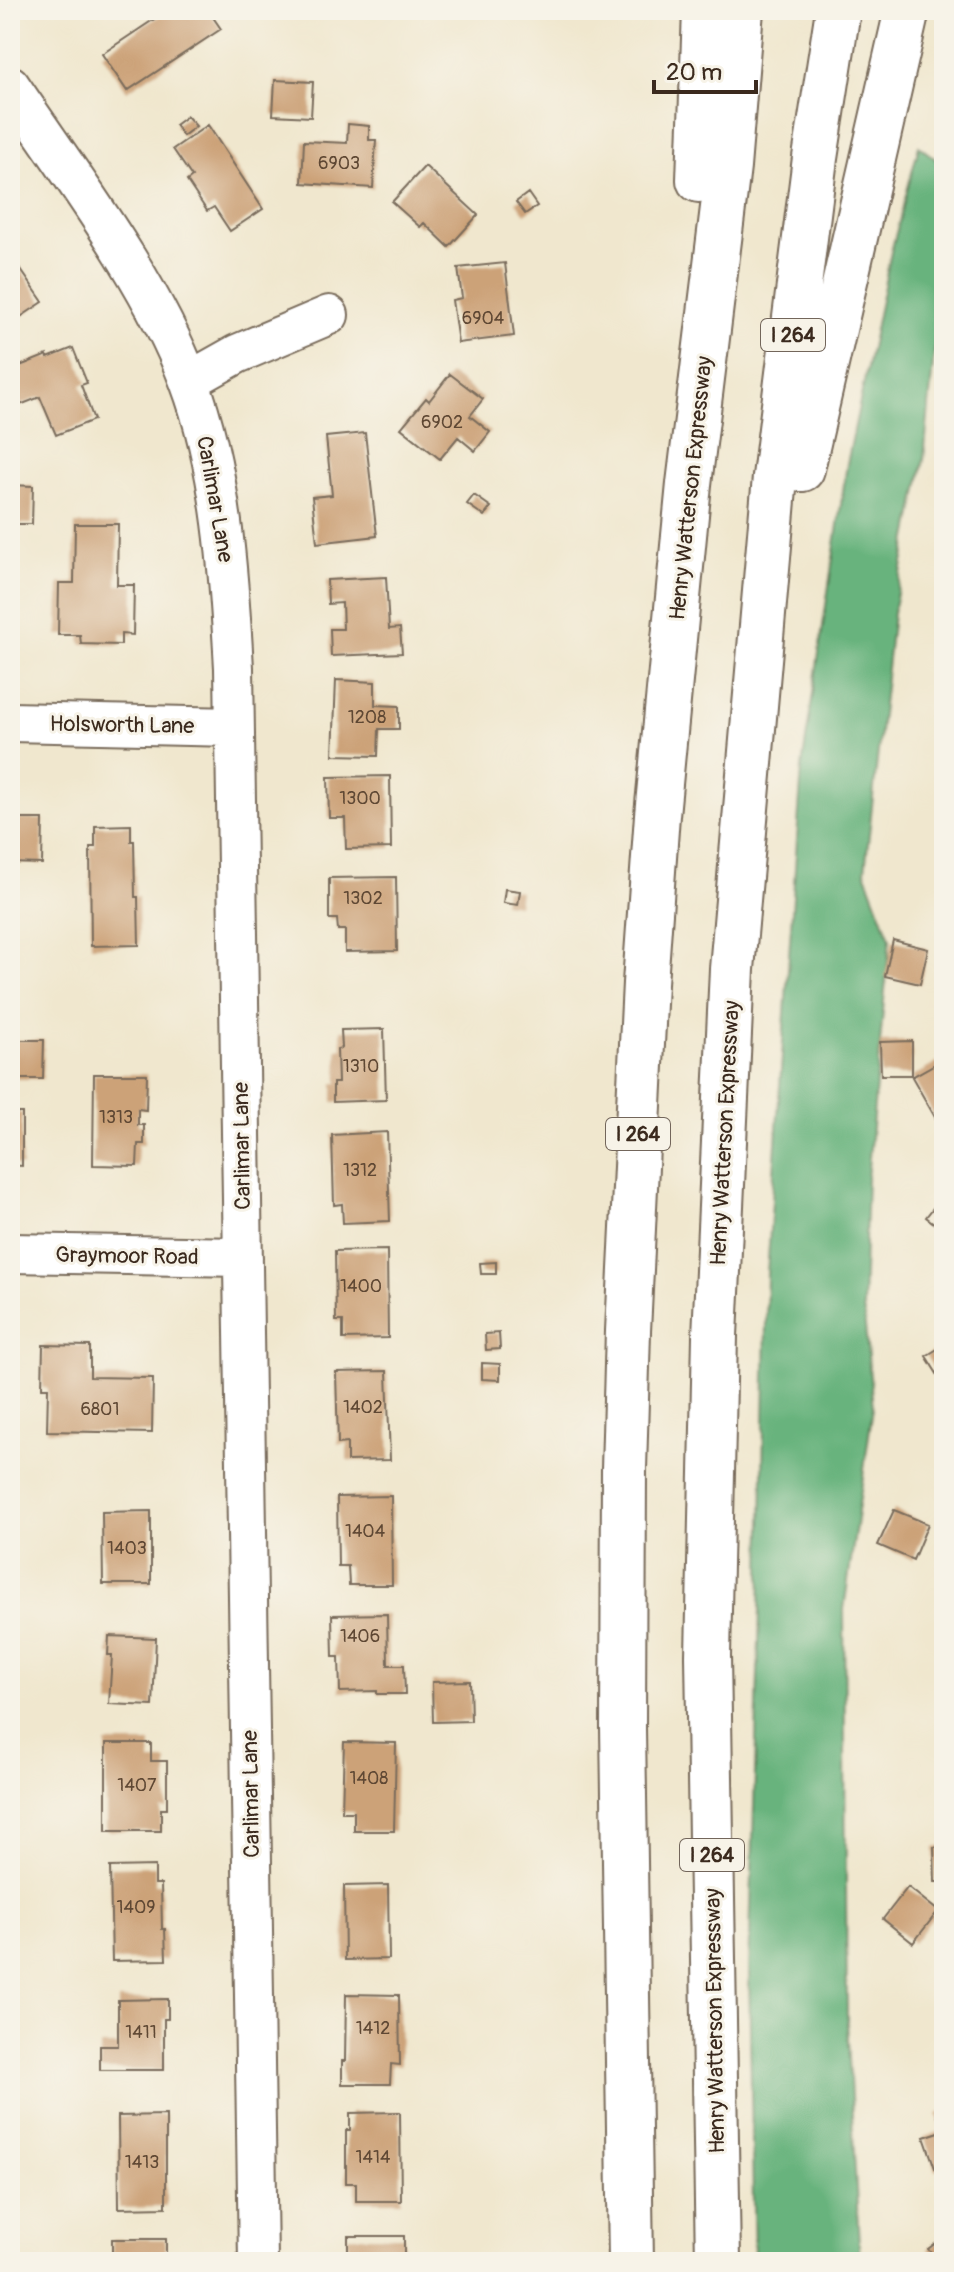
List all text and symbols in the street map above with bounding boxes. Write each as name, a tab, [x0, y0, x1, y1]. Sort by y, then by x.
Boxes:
scale bar	[654, 44, 756, 94]
text: 20 m	[666, 58, 722, 87]
house number: 6903	[318, 152, 360, 175]
house number: 6904	[462, 307, 505, 330]
road number: I 264	[761, 319, 825, 351]
street label: Henry Watterson Expressway	[663, 355, 719, 622]
house number: 6902	[421, 411, 463, 434]
street label: Carlimar Lane	[190, 434, 240, 565]
house number: 1208	[348, 706, 386, 729]
street label: Holsworth Lane	[49, 710, 195, 740]
house number: 1300	[339, 787, 381, 810]
house number: 1302	[343, 887, 383, 910]
street label: Henry Watterson Expressway	[704, 1000, 746, 1266]
house number: 1310	[343, 1055, 379, 1078]
street label: Carlimar Lane	[227, 1082, 257, 1210]
house number: 1313	[99, 1106, 133, 1129]
road number: I 264	[606, 1118, 670, 1150]
house number: 1312	[343, 1159, 377, 1182]
street label: Graymoor Road	[55, 1241, 199, 1271]
house number: 1400	[340, 1275, 382, 1298]
house number: 1402	[343, 1396, 383, 1419]
house number: 6801	[81, 1398, 119, 1421]
house number: 1404	[345, 1520, 386, 1543]
house number: 1403	[107, 1537, 147, 1560]
house number: 1406	[340, 1625, 380, 1648]
street label: Carlimar Lane	[236, 1730, 266, 1858]
house number: 1408	[350, 1767, 388, 1790]
house number: 1407	[117, 1774, 157, 1797]
road number: I 264	[680, 1839, 744, 1871]
street label: Henry Watterson Expressway	[699, 1888, 731, 2154]
house number: 1409	[116, 1896, 156, 1919]
house number: 1412	[356, 2017, 390, 2040]
house number: 1411	[125, 2021, 157, 2044]
house number: 1414	[356, 2146, 391, 2169]
house number: 1413	[125, 2151, 159, 2174]

